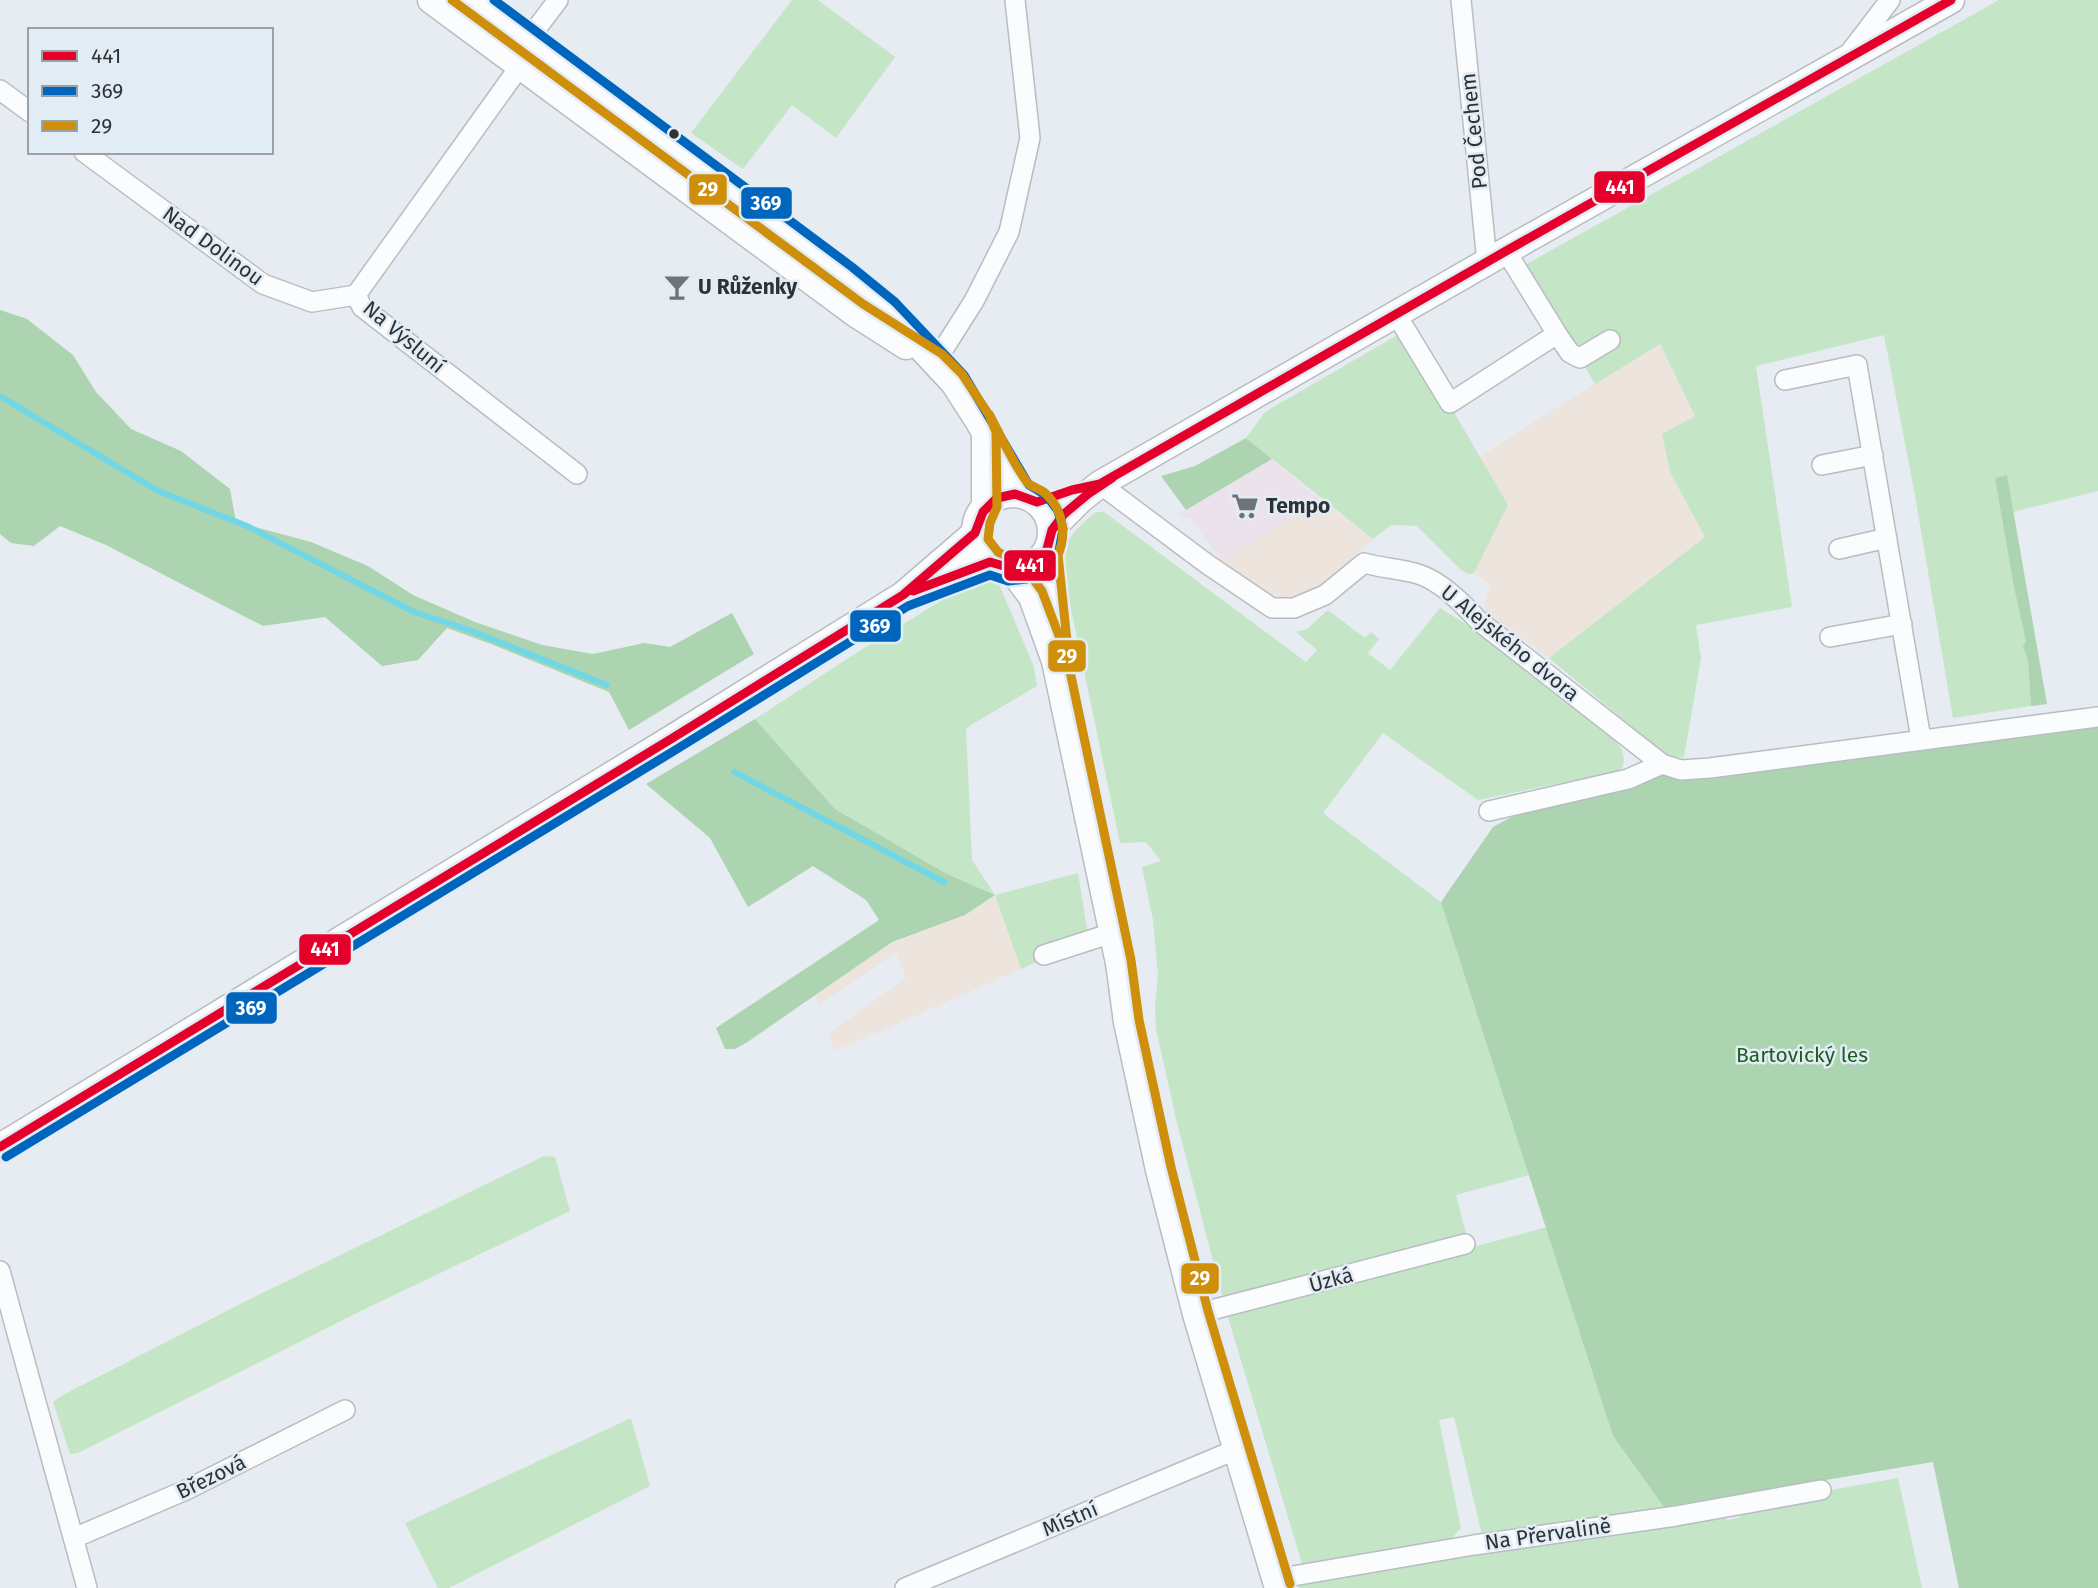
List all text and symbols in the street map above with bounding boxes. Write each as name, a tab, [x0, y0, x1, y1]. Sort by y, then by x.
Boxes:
legend	[28, 28, 273, 154]
text: 441	[91, 43, 121, 69]
street label: Pod Čechem	[1455, 72, 1493, 190]
text: 369	[91, 78, 123, 104]
text: 29	[91, 113, 112, 139]
unlabelled marker	[667, 127, 681, 141]
line badge: 441	[1593, 170, 1646, 204]
line badge: 29	[688, 173, 728, 206]
text: 441	[1606, 176, 1634, 199]
text: 29	[698, 178, 718, 201]
line badge: 369	[740, 186, 793, 220]
text: 369	[750, 192, 782, 215]
street label: Nad Dolinou	[157, 201, 269, 291]
bar icon: U Růženky	[662, 272, 692, 302]
place label: U Růženky	[698, 274, 797, 300]
street label: Na Výsluní	[358, 295, 450, 379]
supermarket icon: Tempo	[1230, 491, 1260, 521]
place label: Tempo	[1266, 493, 1330, 519]
line badge: 441	[1003, 549, 1057, 582]
text: 441	[1016, 554, 1044, 577]
street label: U Alejského dvora	[1435, 579, 1585, 707]
line badge: 369	[849, 609, 902, 643]
text: 369	[859, 615, 891, 638]
line badge: 29	[1047, 639, 1087, 673]
text: 29	[1057, 645, 1077, 668]
line badge: 441	[298, 933, 352, 966]
text: 441	[311, 938, 339, 961]
line badge: 369	[225, 991, 278, 1025]
text: 369	[235, 997, 267, 1020]
park label: Bartovický les	[1736, 1042, 1868, 1068]
line badge: 29	[1180, 1262, 1220, 1295]
street label: Úzká	[1306, 1262, 1356, 1298]
text: 29	[1190, 1267, 1210, 1290]
street label: Březová	[172, 1449, 250, 1505]
street label: Místní	[1038, 1496, 1102, 1542]
street label: Na Přervalině	[1483, 1512, 1613, 1556]

